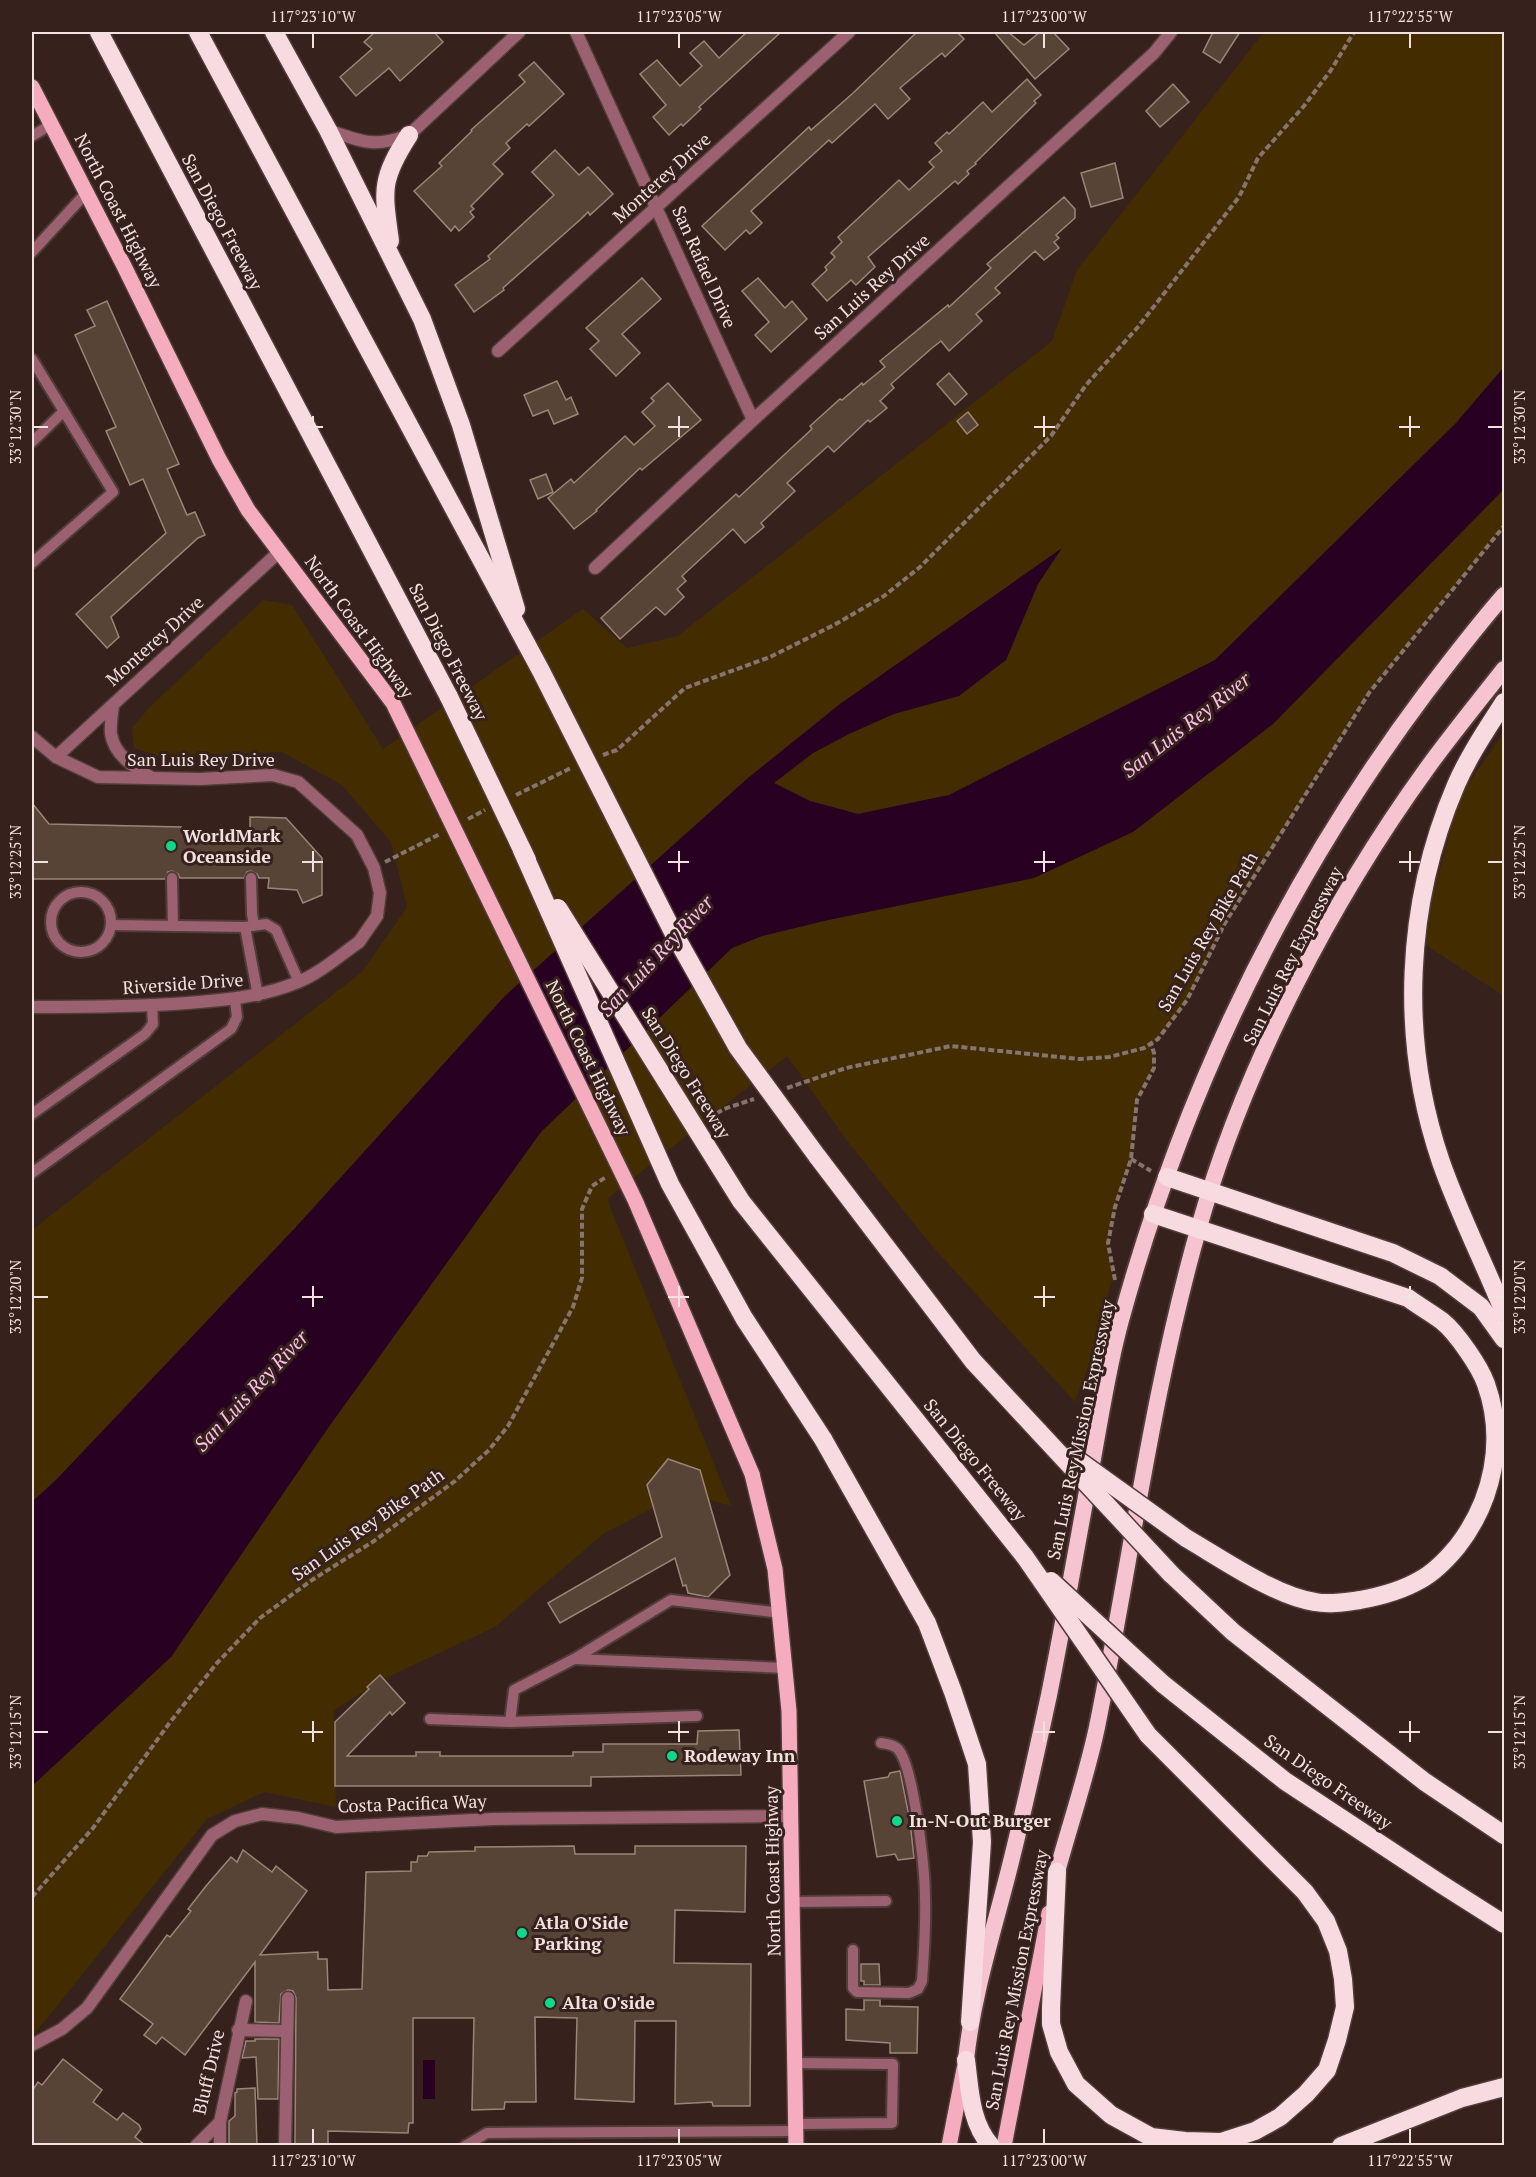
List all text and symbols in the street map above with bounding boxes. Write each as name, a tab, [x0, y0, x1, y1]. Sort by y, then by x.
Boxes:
text: 117°23'10"W	[270, 6, 357, 26]
text: 117°23'05"W	[636, 6, 723, 26]
text: 117°23'00"W	[1001, 6, 1088, 26]
text: 117°22'55"W	[1367, 6, 1454, 26]
street label: Monterey Drive	[607, 127, 715, 228]
street label: North Coast Highway	[69, 129, 169, 293]
street label: San Diego Freeway	[177, 149, 269, 295]
street label: San Rafael Drive	[667, 202, 743, 331]
street label: San Luis Rey Drive	[808, 228, 934, 345]
text: 33°12'30"N	[5, 390, 25, 464]
text: 33°12'30"N	[1509, 390, 1529, 464]
street label: North Coast Highway	[300, 550, 420, 703]
street label: San Diego Freeway	[404, 579, 494, 725]
street label: Monterey Drive	[100, 590, 208, 691]
water label: San Luis Rey River	[1116, 665, 1257, 783]
street label: San Luis Rey Drive	[127, 747, 275, 771]
place label: WorldMark Oceanside	[183, 823, 281, 868]
text: 33°12'25"N	[5, 825, 25, 899]
text: 33°12'25"N	[1509, 825, 1529, 899]
marker: WorldMark Oceanside	[164, 839, 178, 853]
street label: San Luis Rey Bike Path	[1152, 847, 1263, 1016]
street label: San Luis Rey Expressway	[1237, 861, 1348, 1049]
water label: San Luis Rey River	[592, 888, 720, 1022]
street label: Riverside Drive	[122, 967, 244, 999]
street label: North Coast Highway	[541, 976, 637, 1140]
street label: San Diego Freeway	[637, 1002, 737, 1144]
text: 33°12'20"N	[5, 1260, 25, 1334]
text: 33°12'20"N	[1509, 1260, 1529, 1334]
street label: San Luis Rey Mission Expressway	[1041, 1297, 1119, 1562]
water label: San Luis Rey River	[187, 1323, 315, 1457]
street label: San Diego Freeway	[919, 1393, 1033, 1526]
street label: San Luis Rey Bike Path	[286, 1462, 449, 1586]
text: 33°12'15"N	[5, 1695, 25, 1769]
text: 33°12'15"N	[1509, 1695, 1529, 1769]
street label: San Diego Freeway	[1260, 1728, 1398, 1835]
place label: Rodeway Inn	[684, 1743, 796, 1767]
marker: Rodeway Inn	[665, 1749, 679, 1763]
street label: North Coast Highway	[758, 1785, 785, 1956]
street label: Costa Pacifica Way	[337, 1788, 488, 1818]
place label: In-N-Out Burger	[909, 1808, 1051, 1832]
marker: In-N-Out Burger	[890, 1814, 904, 1828]
street label: San Luis Rey Mission Expressway	[979, 1847, 1053, 2112]
place label: Atla O'Side Parking	[534, 1910, 629, 1955]
marker: Atla O'Side Parking	[515, 1926, 529, 1940]
place label: Alta O'side	[562, 1990, 655, 2014]
marker: Alta O'side	[543, 1996, 557, 2010]
street label: Bluff Drive	[187, 2027, 229, 2117]
text: 117°23'10"W	[270, 2150, 357, 2170]
text: 117°23'05"W	[636, 2150, 723, 2170]
text: 117°23'00"W	[1001, 2150, 1088, 2170]
text: 117°22'55"W	[1367, 2150, 1454, 2170]

